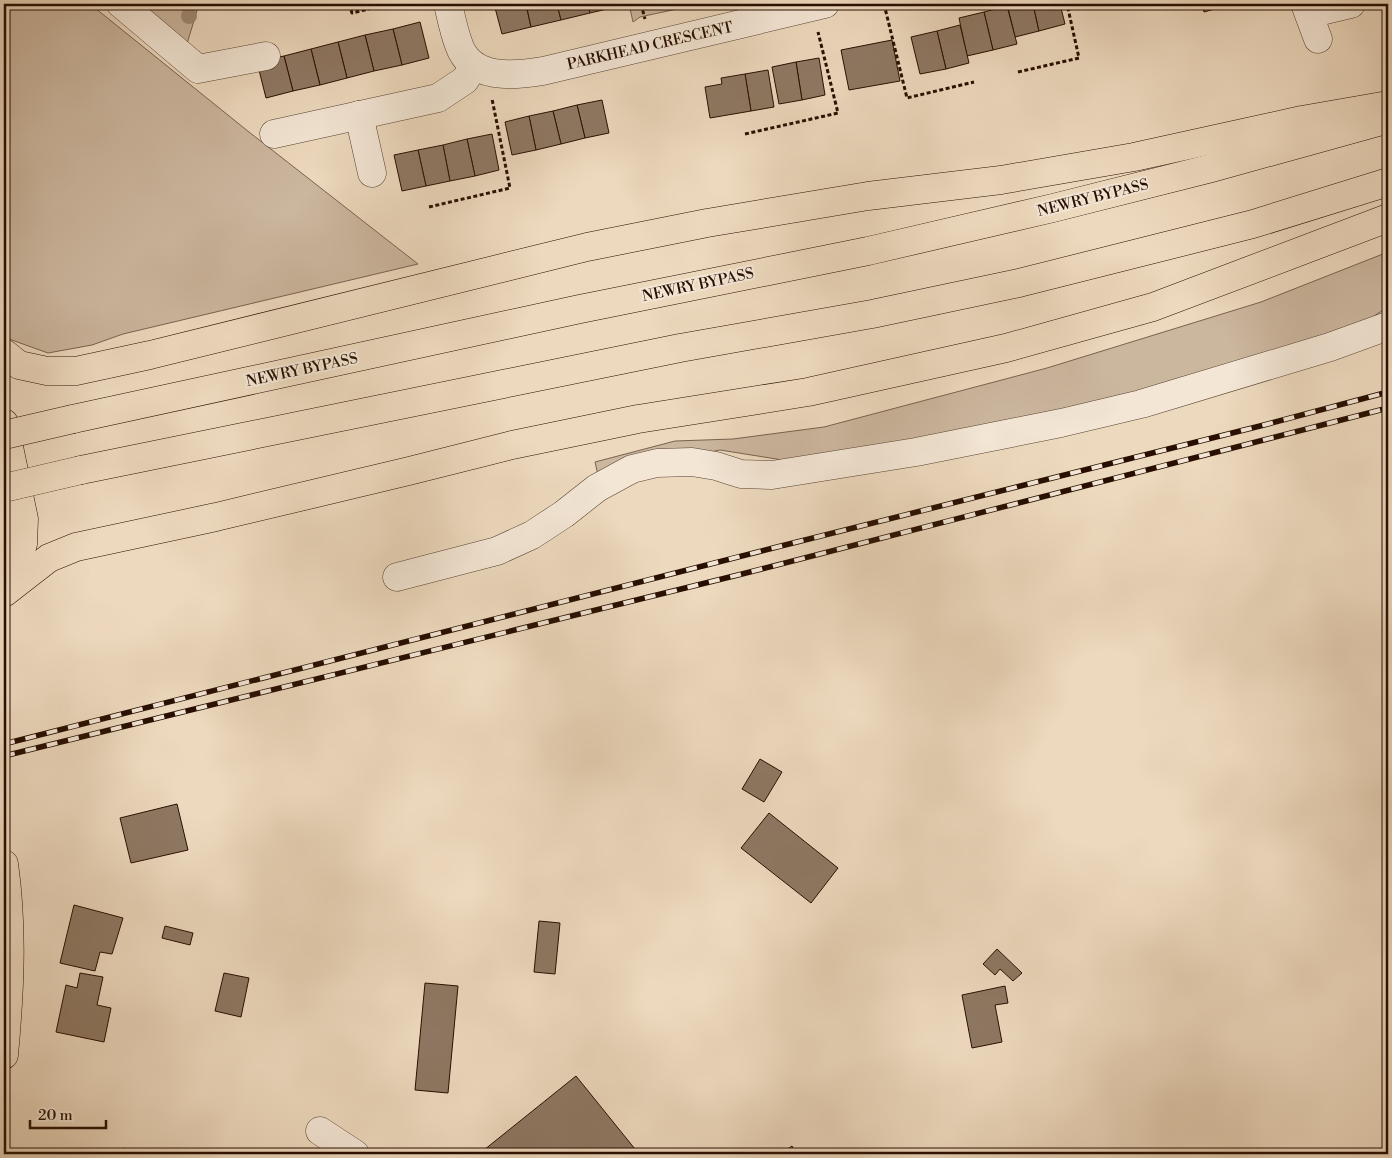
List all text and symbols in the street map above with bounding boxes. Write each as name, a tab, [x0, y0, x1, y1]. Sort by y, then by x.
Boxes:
street label: PARKHEAD CRESCENT	[565, 18, 735, 74]
street label: NEWRY BYPASS	[1035, 175, 1151, 221]
street label: NEWRY BYPASS	[640, 264, 756, 306]
street label: NEWRY BYPASS	[244, 349, 360, 391]
scale bar	[30, 1098, 106, 1130]
text: 20 m	[38, 1106, 73, 1125]

